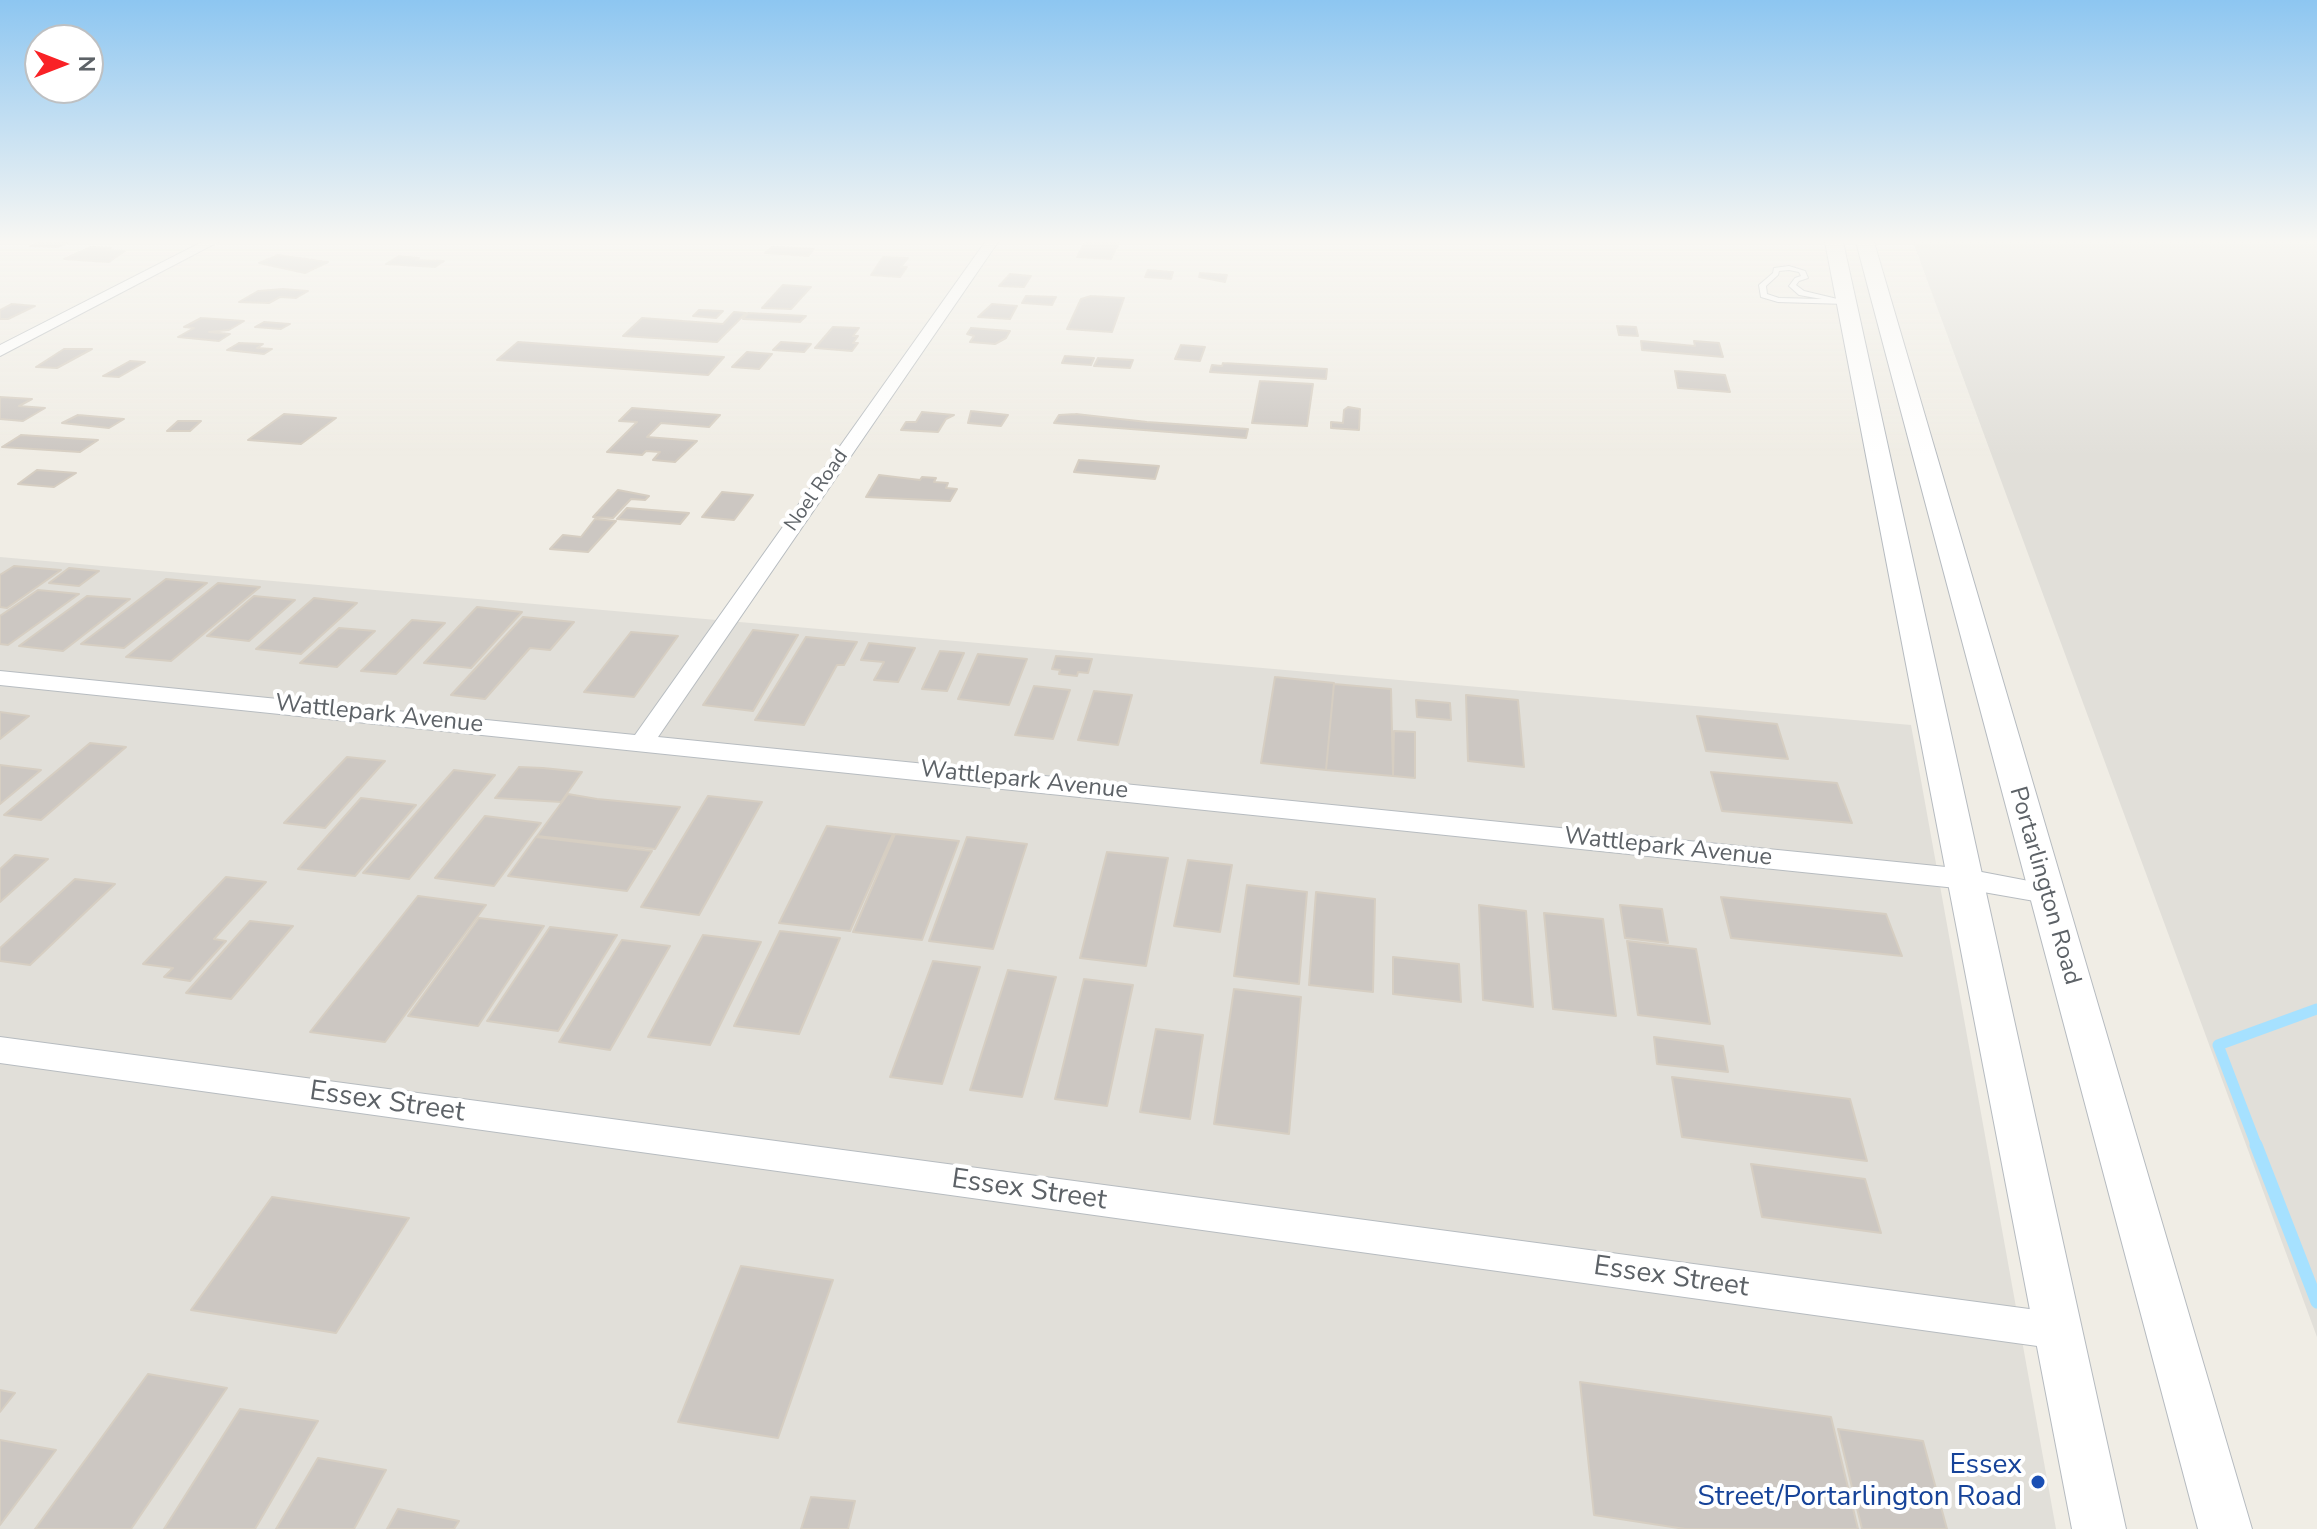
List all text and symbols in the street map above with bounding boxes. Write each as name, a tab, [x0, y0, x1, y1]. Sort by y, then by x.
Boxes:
north arrow	[24, 24, 104, 104]
text: N	[71, 56, 101, 72]
street label: Noel Road	[780, 446, 854, 536]
street label: Wattlepark Avenue	[273, 690, 485, 740]
street label: Wattlepark Avenue	[918, 756, 1130, 806]
street label: Portarlington Road	[2002, 784, 2086, 988]
street label: Wattlepark Avenue	[1562, 823, 1774, 873]
street label: Essex Street	[307, 1075, 467, 1131]
street label: Essex Street	[949, 1163, 1109, 1219]
street label: Essex Street	[1591, 1250, 1751, 1306]
place label: Essex Street/Portarlington Road	[1698, 1449, 2022, 1515]
marker: Essex Street/Portarlington Road	[2029, 1473, 2047, 1491]

